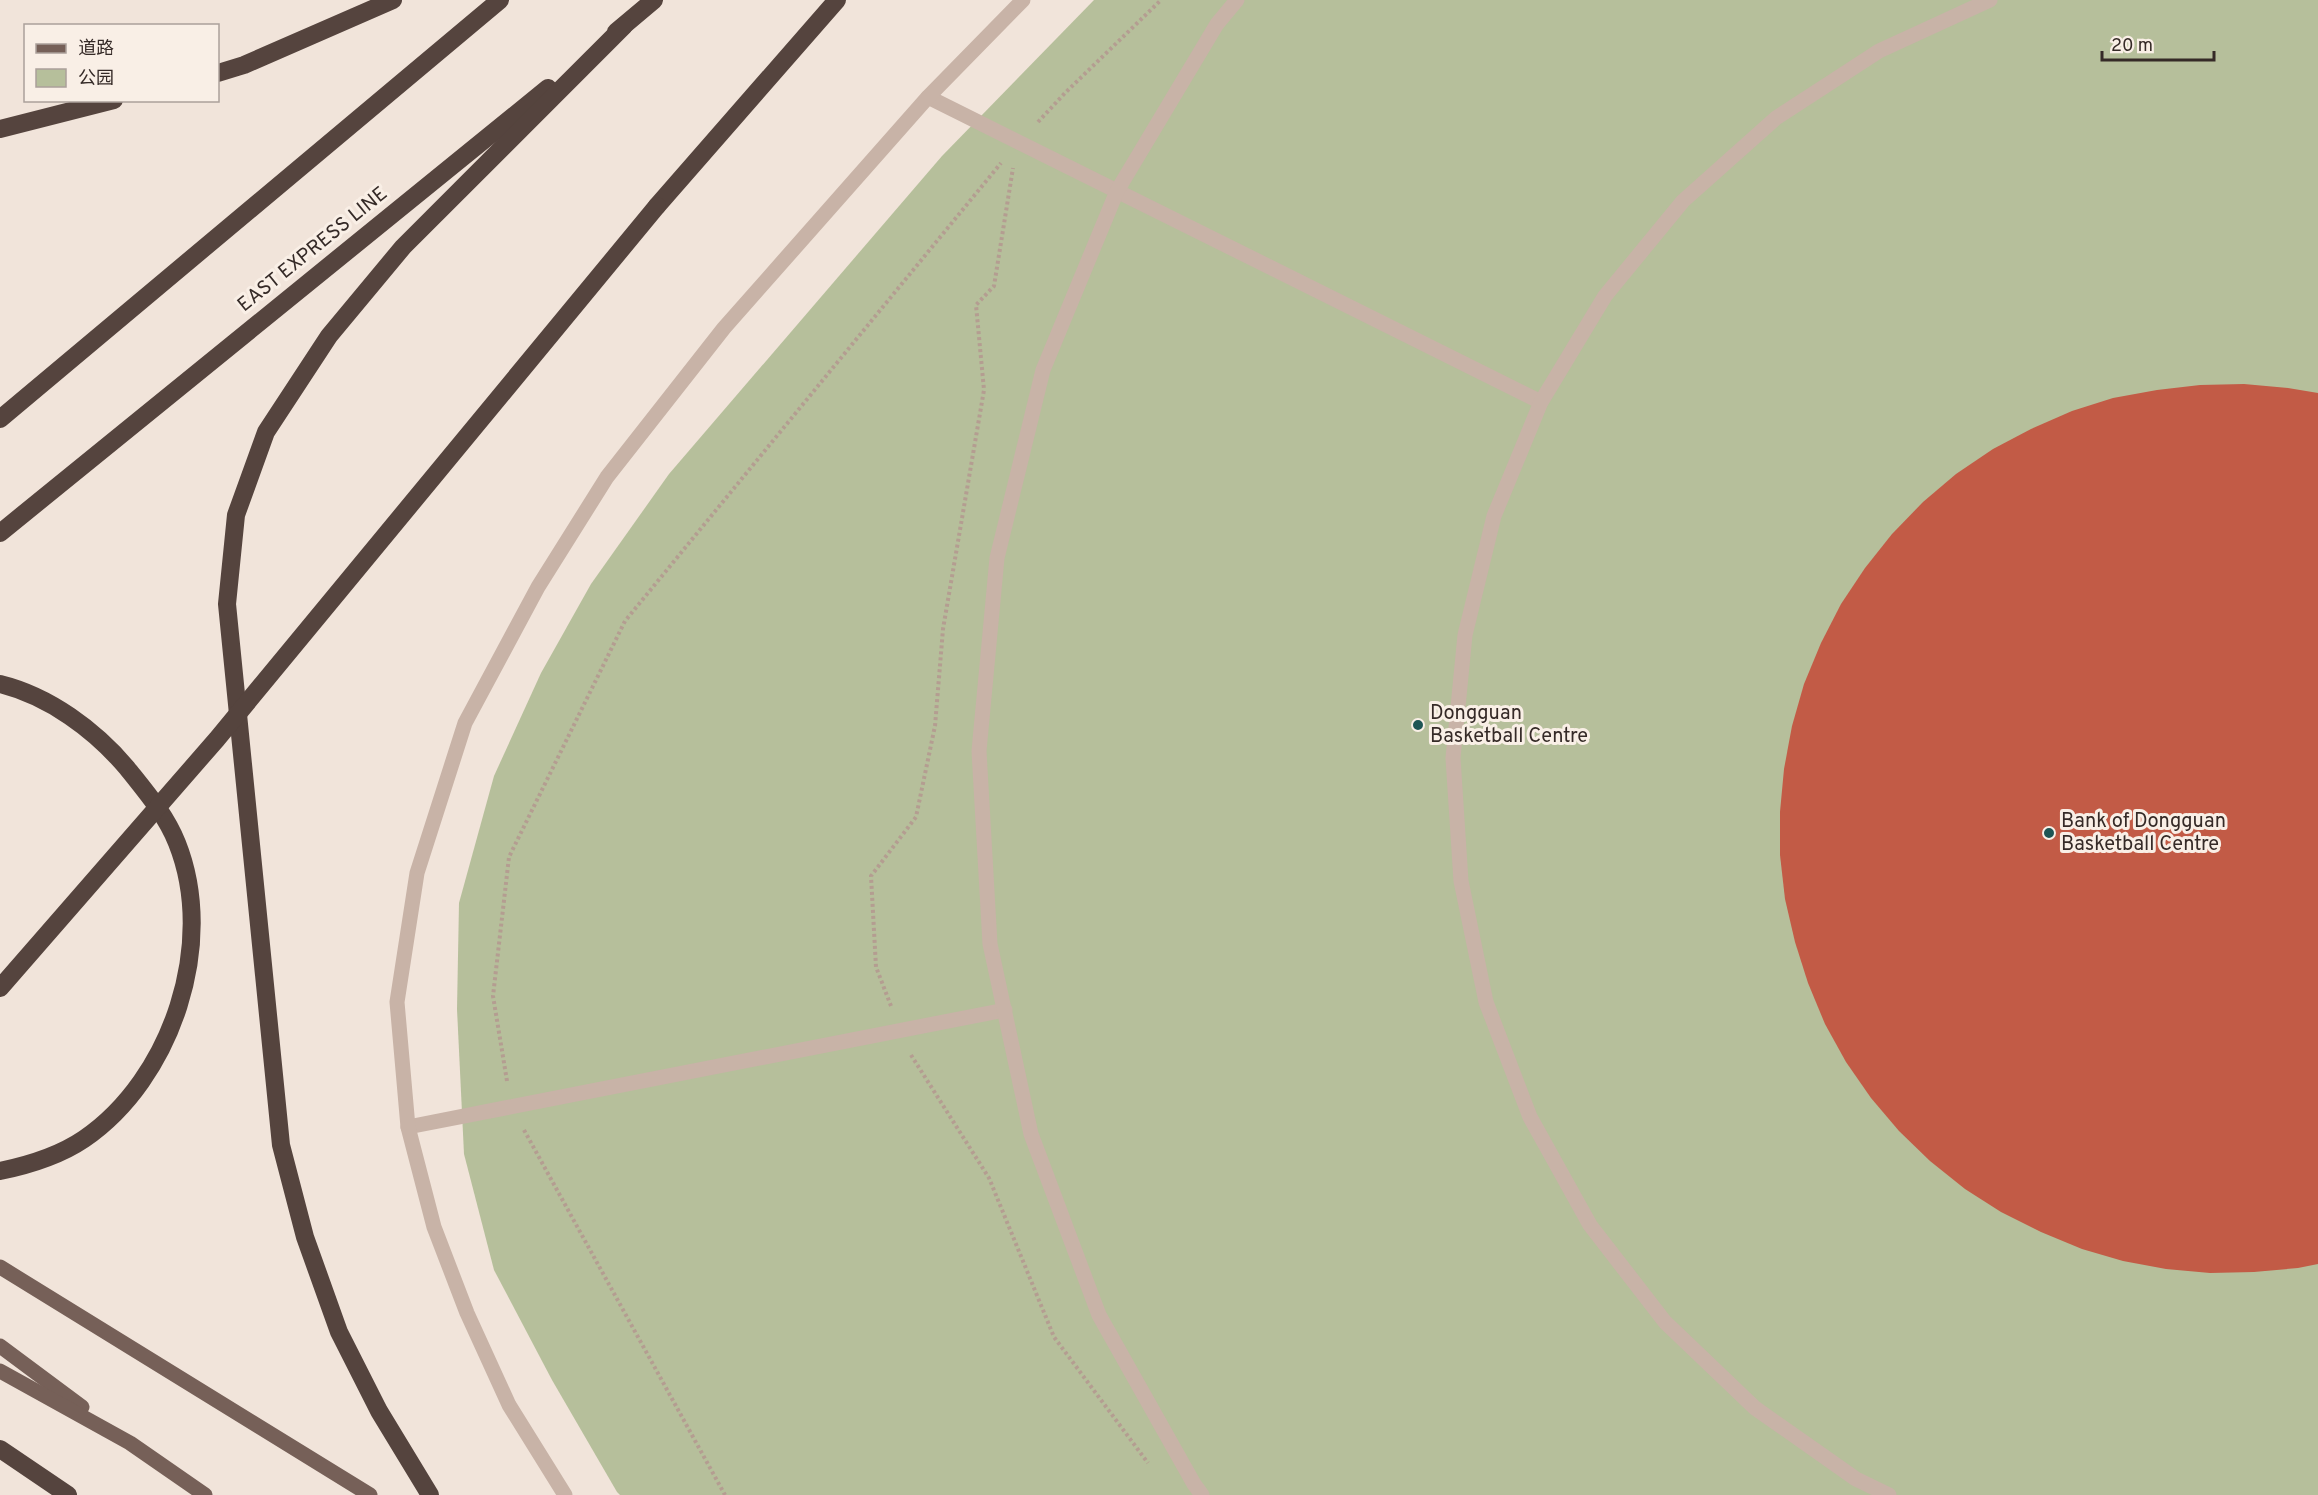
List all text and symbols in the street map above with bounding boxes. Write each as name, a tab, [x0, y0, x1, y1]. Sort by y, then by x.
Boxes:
legend	[24, 24, 219, 102]
scale bar	[2102, 24, 2214, 62]
text: 20 m	[2111, 35, 2153, 58]
text: 道路	[78, 38, 114, 61]
text: 公园	[78, 68, 114, 91]
street label: EAST EXPRESS LINE	[233, 182, 393, 318]
place label: Dongguan Basketball Centre	[1430, 701, 1588, 750]
marker: Dongguan Basketball Centre	[1411, 718, 1425, 732]
place label: Bank of Dongguan Basketball Centre	[2061, 809, 2226, 858]
marker: Bank of Dongguan Basketball Centre	[2042, 826, 2056, 840]

